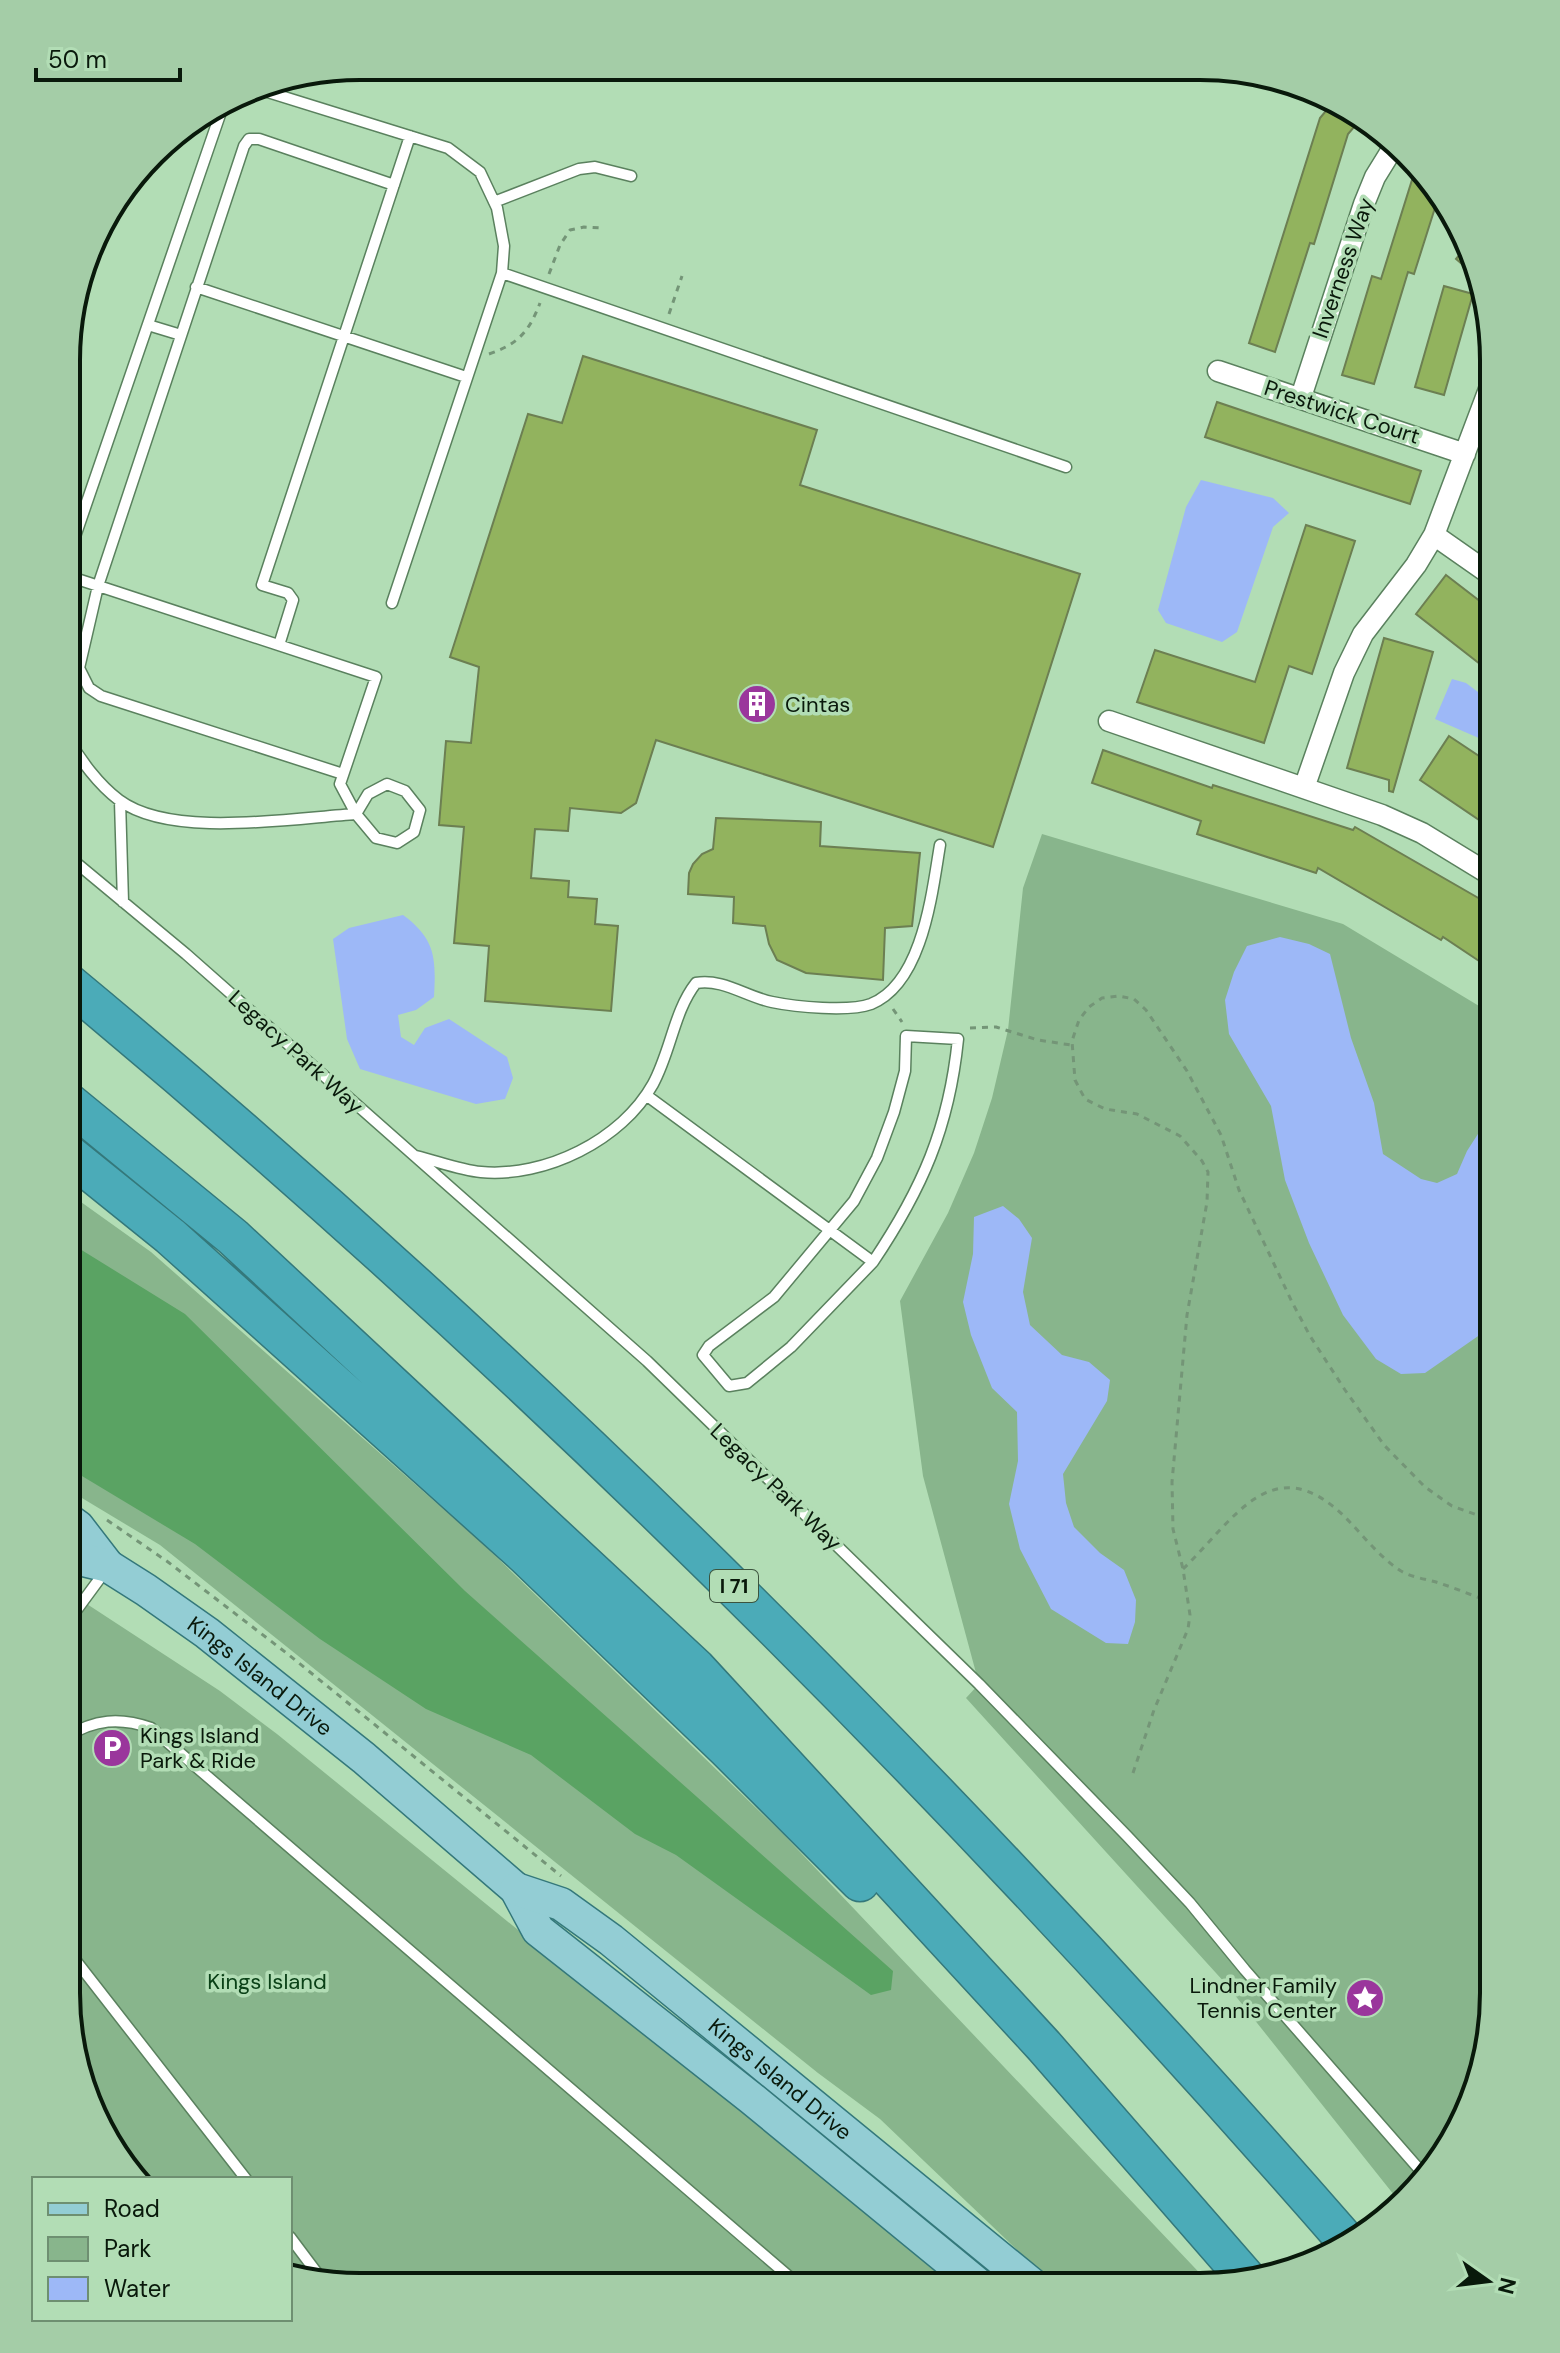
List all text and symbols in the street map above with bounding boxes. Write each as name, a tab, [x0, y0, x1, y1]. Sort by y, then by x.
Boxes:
scale bar	[36, 32, 180, 82]
text: 50 m	[48, 44, 107, 75]
street label: Inverness Way	[1305, 194, 1381, 342]
street label: Prestwick Court	[1261, 373, 1423, 451]
building icon: Cintas	[736, 683, 778, 725]
place label: Cintas	[785, 690, 850, 719]
street label: Legacy Park Way	[222, 984, 370, 1120]
street label: Legacy Park Way	[704, 1417, 848, 1557]
road number: I 71	[710, 1570, 758, 1602]
street label: Kings Island Drive	[182, 1609, 339, 1742]
place label: Kings Island Park & Ride	[140, 1721, 259, 1775]
parking icon: Kings Island Park & Ride	[91, 1727, 133, 1769]
park label: Kings Island	[207, 1967, 327, 1996]
place label: Lindner Family Tennis Center	[1190, 1971, 1337, 2025]
place icon: Lindner Family Tennis Center	[1344, 1977, 1386, 2019]
street label: Kings Island Drive	[703, 2011, 858, 2146]
legend	[32, 2177, 292, 2321]
text: Road	[104, 2193, 160, 2224]
text: Park	[104, 2233, 151, 2264]
north arrow	[1448, 2241, 1528, 2321]
text: Water	[104, 2273, 170, 2304]
text: N	[1491, 2274, 1523, 2297]

